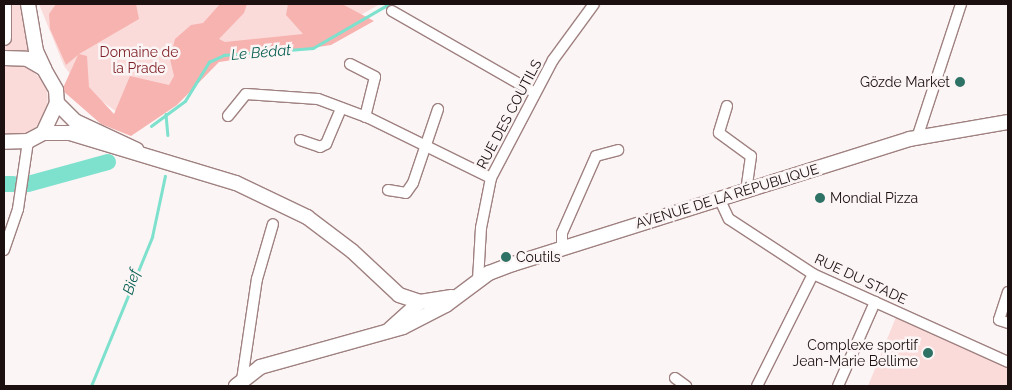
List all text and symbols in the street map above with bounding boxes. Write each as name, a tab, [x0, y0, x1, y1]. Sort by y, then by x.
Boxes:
water label: Le Bédat	[230, 41, 292, 65]
park label: Domaine de la Prade	[100, 44, 178, 76]
street label: RUE DES COUTILS	[473, 56, 545, 172]
place label: Gözde Market	[860, 74, 950, 90]
marker: Gözde Market	[954, 76, 966, 88]
street label: AVENUE DE LA RÉPUBLIQUE	[633, 160, 821, 232]
place label: Mondial Pizza	[830, 190, 919, 206]
marker: Mondial Pizza	[814, 192, 826, 204]
place label: Coutils	[516, 249, 561, 265]
street label: RUE DU STADE	[812, 250, 910, 308]
marker: Coutils	[500, 251, 512, 263]
water label: Bief	[119, 267, 145, 297]
place label: Complexe sportif Jean-Marie Bellime	[793, 337, 918, 370]
marker: Complexe sportif Jean-Marie Bellime	[922, 347, 934, 359]

